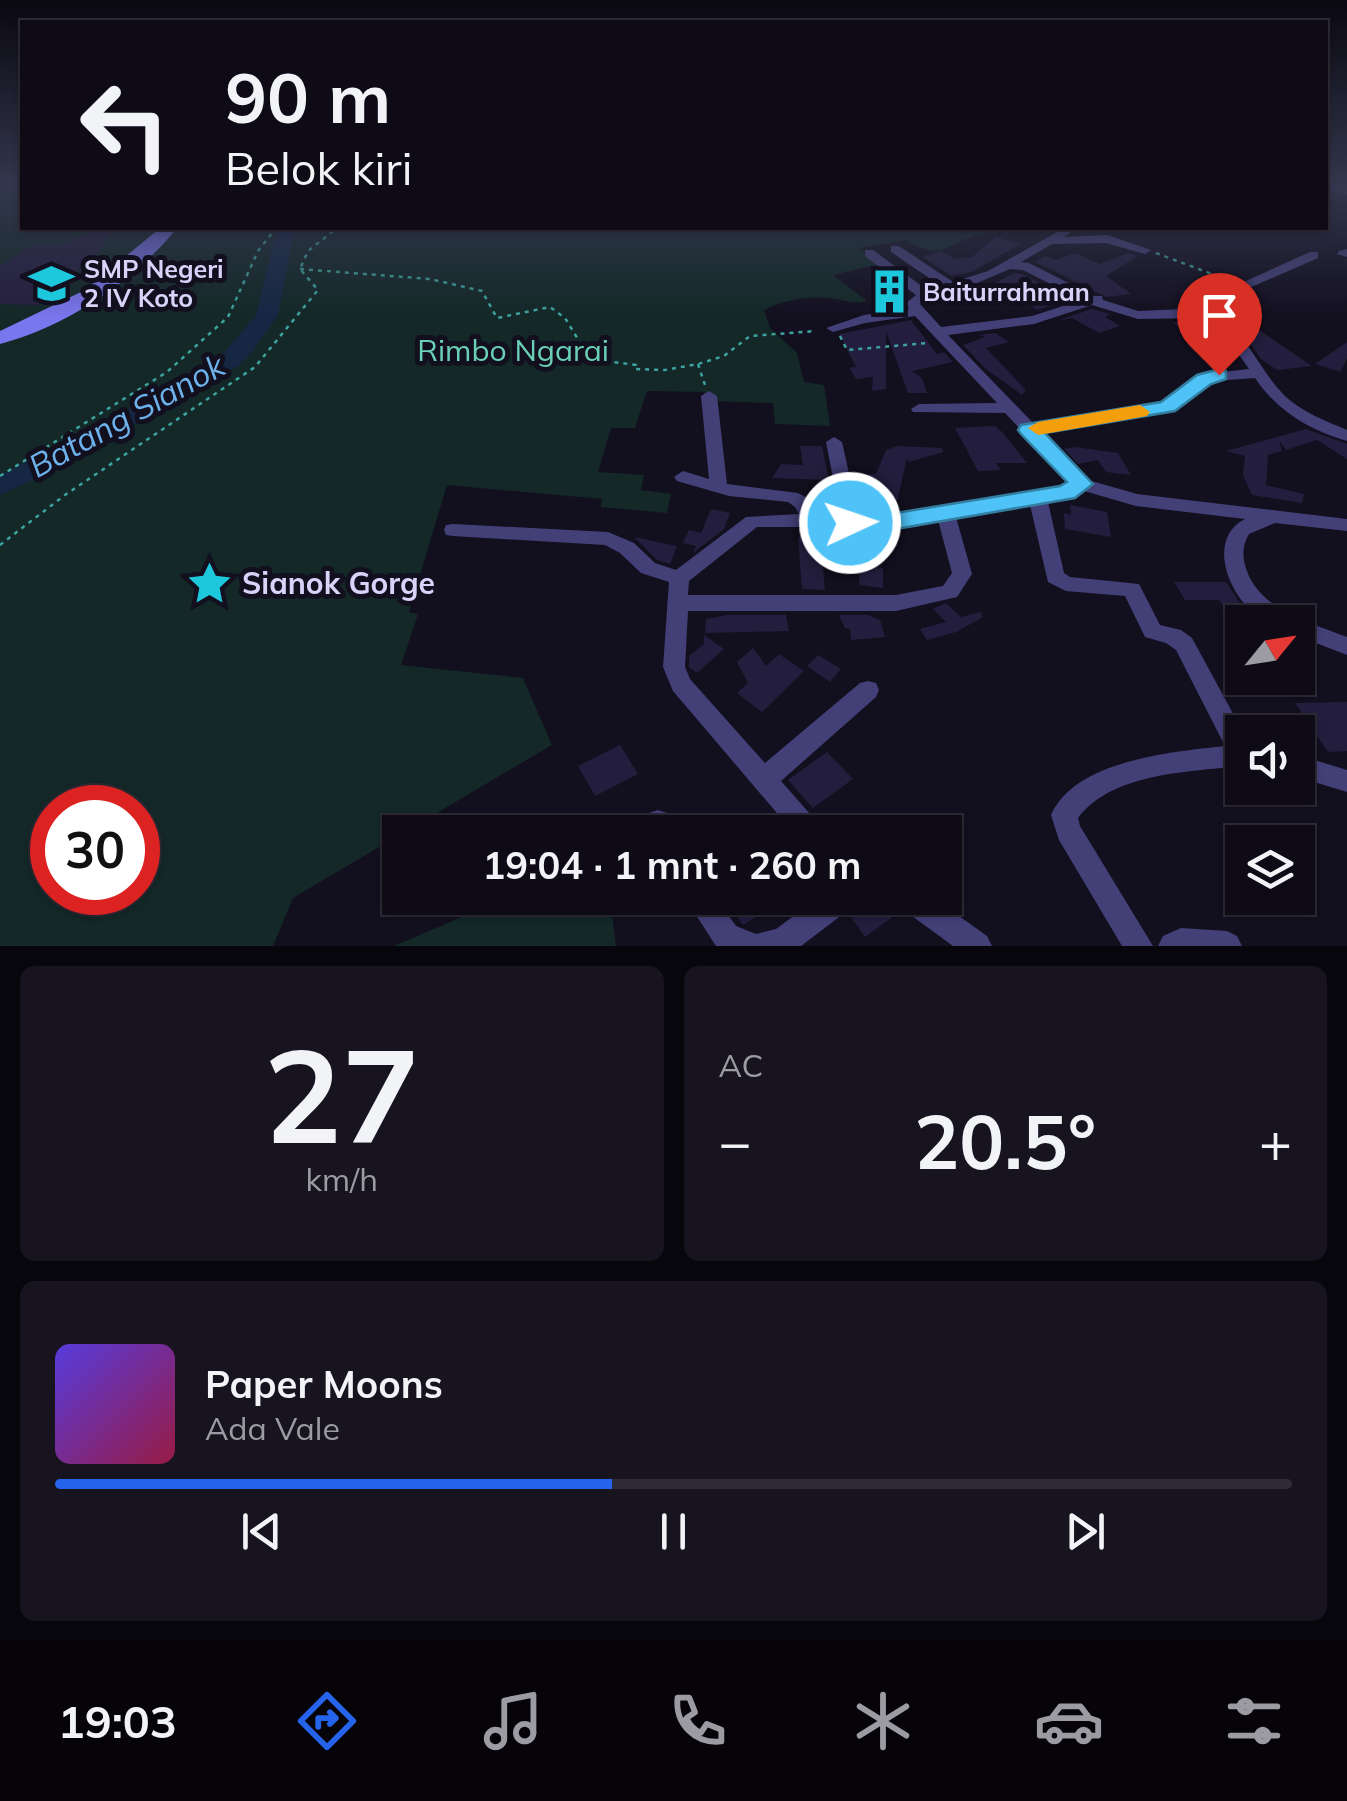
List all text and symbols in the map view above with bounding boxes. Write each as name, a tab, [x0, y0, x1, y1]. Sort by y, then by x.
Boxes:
text: 90 m	[225, 53, 391, 141]
icon: left	[60, 60, 190, 190]
text: Belok kiri	[225, 140, 412, 196]
place label: SMP Negeri 2 IV Koto	[84, 253, 224, 313]
school or university icon: SMP Negeri 2 IV Koto	[27, 259, 75, 307]
building icon: Baiturrahman	[866, 268, 914, 316]
pin	[1177, 273, 1262, 376]
place label: Baiturrahman	[923, 276, 1090, 307]
icon: arrive	[1192, 288, 1247, 343]
park label: Rimbo Ngarai	[417, 331, 609, 369]
water label: Batang Sianok	[21, 344, 233, 485]
position arrow	[798, 471, 902, 575]
place icon: Sianok Gorge	[185, 560, 233, 608]
place label: Sianok Gorge	[242, 564, 435, 602]
north arrow	[1225, 605, 1315, 695]
map controls	[1225, 605, 1315, 915]
button: sound	[1225, 715, 1315, 805]
speed limit sign: 30	[30, 785, 160, 915]
button: layers	[1225, 825, 1315, 915]
text: 19:04 · 1 mnt · 260 m	[482, 841, 862, 889]
text: 27	[264, 1012, 420, 1176]
text: AC	[719, 1045, 764, 1085]
text: 20.5°	[914, 1094, 1096, 1188]
text: −	[719, 1107, 752, 1176]
text: +	[1259, 1107, 1292, 1176]
text: km/h	[306, 1159, 378, 1199]
text: Paper Moons	[205, 1360, 443, 1408]
text: Ada Vale	[205, 1408, 340, 1448]
icon: previous	[234, 1504, 289, 1559]
icon: pause	[646, 1504, 701, 1559]
icon: next	[1058, 1504, 1113, 1559]
icon: directions	[292, 1686, 362, 1756]
icon: music	[478, 1686, 548, 1756]
icon: phone	[663, 1686, 733, 1756]
icon: climate	[848, 1686, 918, 1756]
icon: car	[1034, 1686, 1104, 1756]
icon: filters	[1219, 1686, 1289, 1756]
text: 19:03	[58, 1693, 177, 1749]

